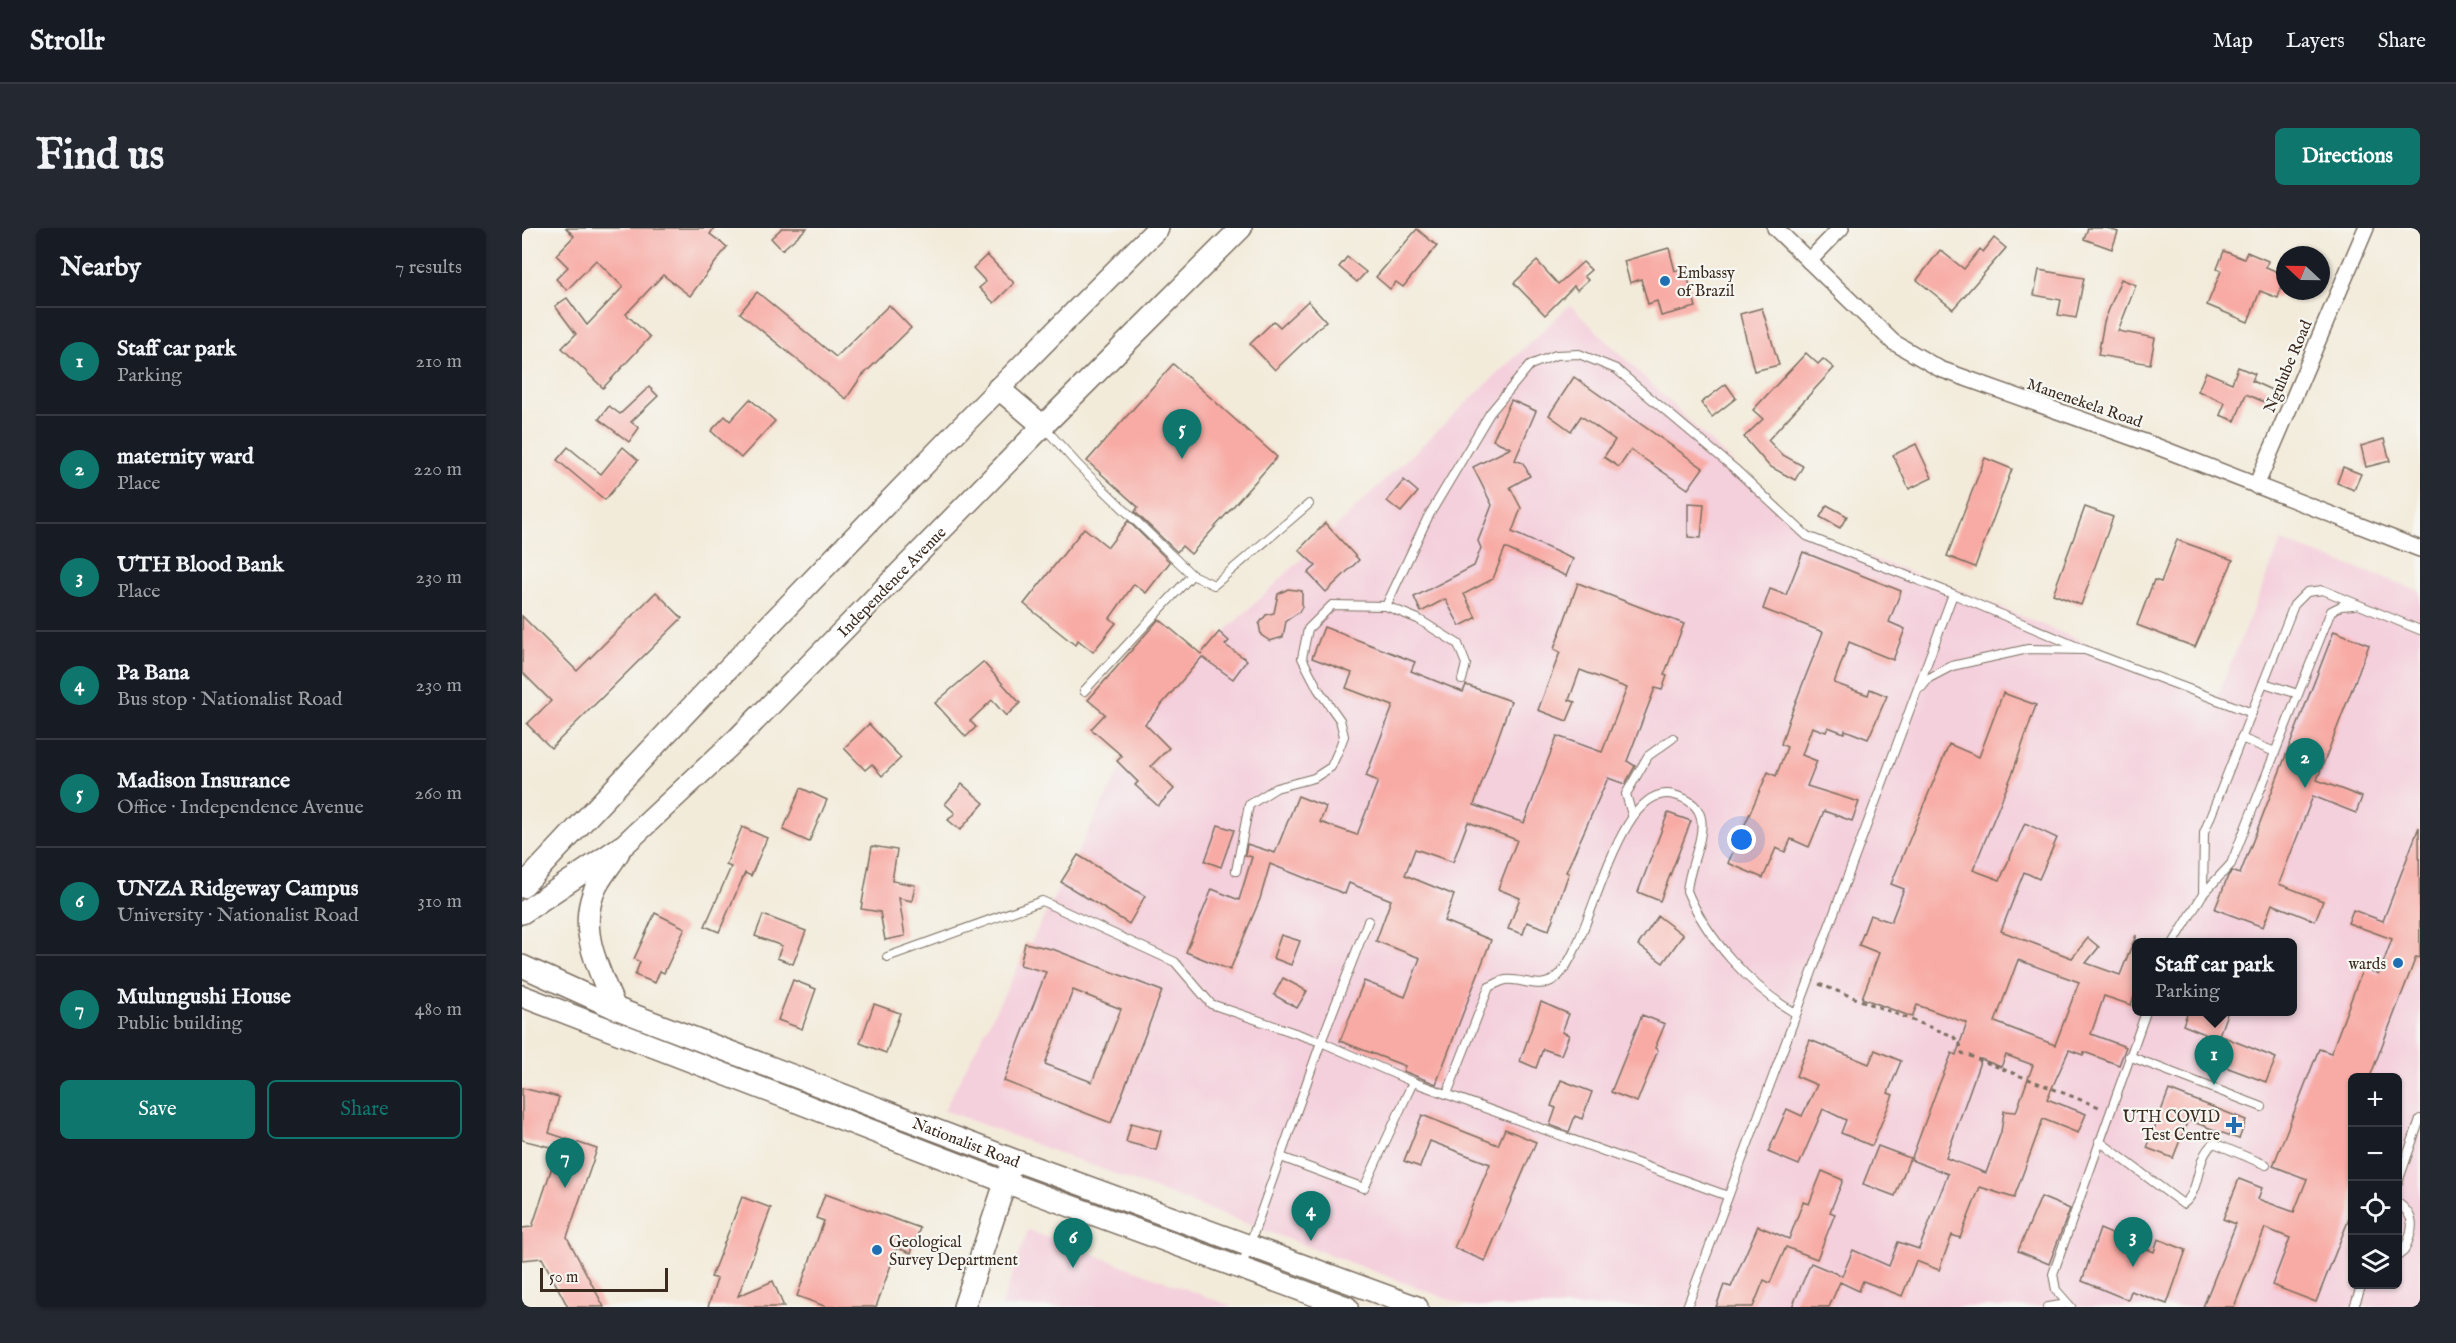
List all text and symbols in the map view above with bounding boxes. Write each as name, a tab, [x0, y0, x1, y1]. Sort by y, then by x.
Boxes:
text: Strollr	[30, 24, 105, 59]
text: Map	[2213, 28, 2253, 55]
text: Layers	[2286, 28, 2345, 55]
text: Share	[2378, 28, 2426, 55]
button: Directions	[2275, 128, 2420, 185]
text: Find us	[36, 130, 164, 183]
north arrow	[2276, 246, 2330, 300]
text: Nearby	[60, 251, 141, 284]
text: 7 results	[395, 255, 462, 280]
place label: Embassy of Brazil	[1677, 264, 1735, 302]
marker: Embassy of Brazil	[1658, 274, 1672, 288]
street label: Ngulube Road	[2260, 317, 2317, 416]
text: Staff car park	[117, 335, 236, 363]
text: 1	[76, 349, 83, 374]
text: 210 m	[416, 349, 462, 374]
text: Parking	[117, 363, 182, 388]
street label: Manenekela Road	[2024, 375, 2145, 433]
pin: 5	[1162, 410, 1202, 459]
text: maternity ward	[117, 443, 254, 471]
text: 2	[75, 457, 84, 482]
text: 220 m	[414, 457, 462, 482]
text: Place	[117, 471, 160, 496]
street label: Independence Avenue	[834, 523, 951, 642]
text: UTH Blood Bank	[117, 551, 284, 579]
text: 3	[76, 565, 83, 590]
text: 230 m	[416, 565, 462, 590]
text: Place	[117, 579, 160, 604]
text: Pa Bana	[117, 659, 189, 687]
text: 4	[75, 673, 84, 698]
text: 230 m	[416, 673, 462, 698]
text: Bus stop · Nationalist Road	[117, 687, 342, 712]
pin: 2	[2286, 738, 2324, 788]
text: Madison Insurance	[117, 767, 290, 795]
text: 5	[76, 781, 83, 806]
text: 260 m	[415, 781, 462, 806]
text: Office · Independence Avenue	[117, 795, 364, 820]
your location	[1727, 825, 1756, 854]
text: UNZA Ridgeway Campus	[117, 875, 359, 903]
text: 6	[75, 889, 84, 914]
text: 310 m	[418, 889, 462, 914]
text: University · Nationalist Road	[117, 903, 359, 928]
popup	[2132, 938, 2297, 1016]
text: Staff car park	[2155, 951, 2274, 979]
place label: wards	[2349, 955, 2386, 975]
marker: wards	[2391, 956, 2405, 970]
text: Parking	[2155, 979, 2220, 1004]
text: Mulungushi House	[117, 983, 291, 1011]
text: 7	[75, 997, 84, 1022]
text: 480 m	[415, 997, 462, 1022]
text: Public building	[117, 1011, 242, 1036]
pin: 1	[2194, 1036, 2234, 1085]
map controls	[2348, 1073, 2402, 1289]
button: +	[2348, 1073, 2402, 1127]
button: Save	[60, 1080, 255, 1139]
button: Share	[267, 1080, 462, 1139]
place label: UTH COVID Test Centre	[2123, 1108, 2220, 1146]
street label: Nationalist Road	[909, 1114, 1023, 1173]
marker: UTH COVID Test Centre	[2225, 1116, 2243, 1134]
button: −	[2348, 1127, 2402, 1181]
pin: 7	[546, 1138, 585, 1188]
button: locate	[2348, 1181, 2402, 1235]
pin: 4	[1292, 1192, 1330, 1241]
pin: 6	[1054, 1218, 1092, 1268]
pin: 3	[2114, 1218, 2152, 1267]
place label: Geological Survey Department	[889, 1233, 1018, 1271]
button: layers	[2348, 1235, 2402, 1289]
marker: Geological Survey Department	[870, 1243, 884, 1257]
scale bar	[540, 1265, 668, 1292]
text: 50 m	[549, 1268, 578, 1288]

